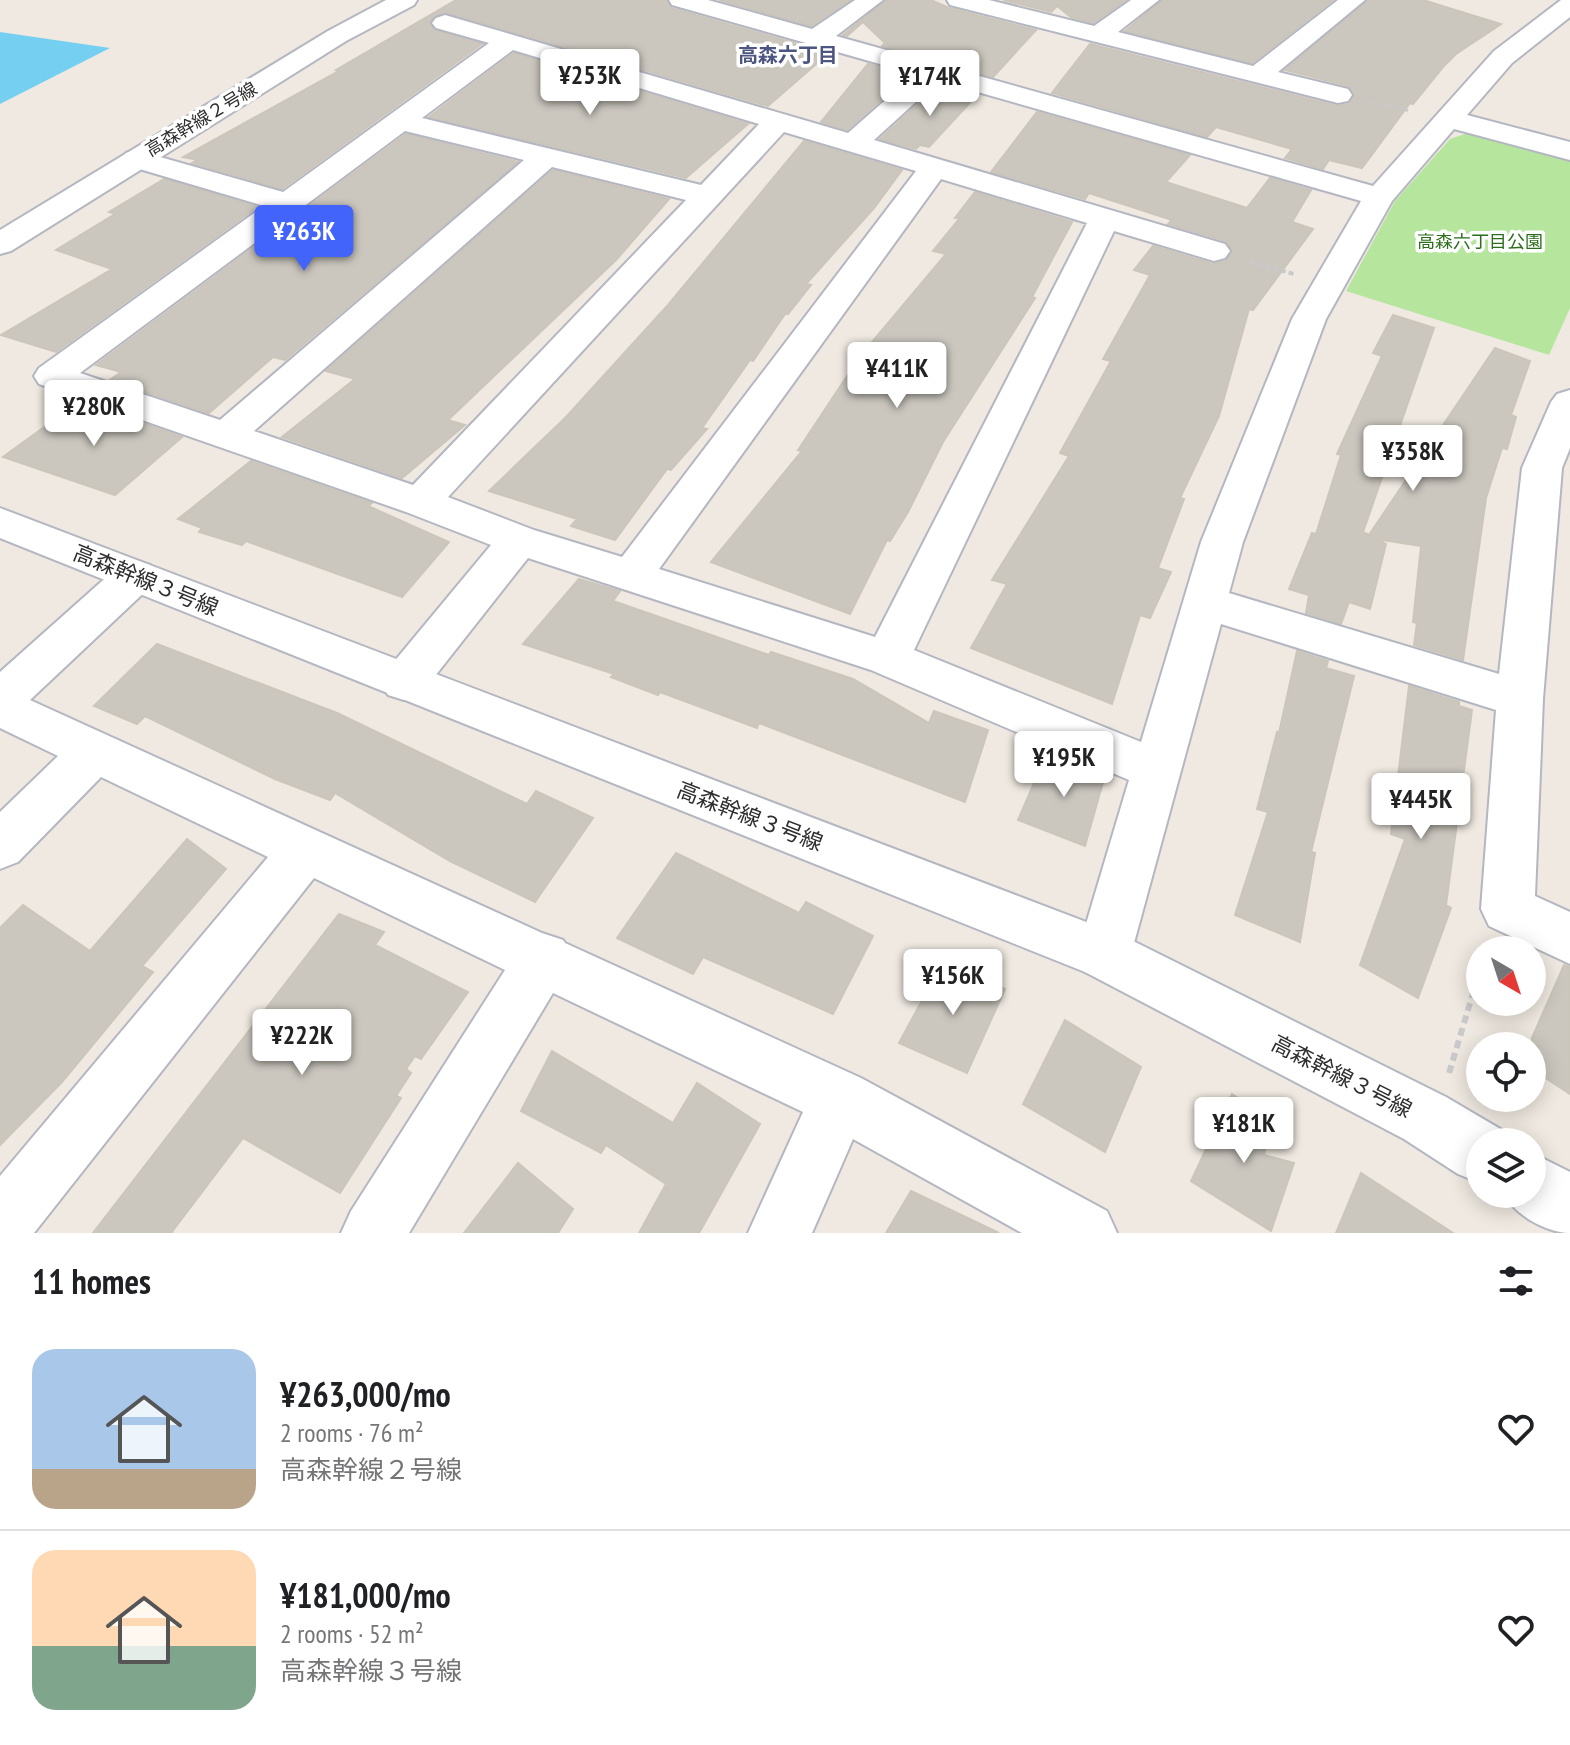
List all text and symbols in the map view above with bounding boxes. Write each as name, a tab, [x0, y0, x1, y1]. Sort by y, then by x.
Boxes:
district label: 高森六丁目	[738, 42, 838, 68]
pin: ¥253K	[534, 49, 646, 117]
pin: ¥174K	[874, 50, 986, 118]
text: ¥253K	[558, 58, 622, 91]
text: ¥174K	[898, 59, 962, 92]
street label: 高森幹線２号線	[141, 77, 261, 161]
pin: ¥263K	[248, 205, 360, 273]
text: ¥263K	[272, 214, 336, 247]
park label: 高森六丁目公園	[1417, 230, 1543, 253]
pin: ¥411K	[841, 342, 953, 410]
text: ¥411K	[865, 351, 929, 384]
pin: ¥280K	[38, 380, 150, 448]
text: ¥280K	[62, 389, 126, 422]
pin: ¥358K	[1357, 425, 1469, 493]
text: ¥358K	[1381, 434, 1445, 467]
street label: 高森幹線３号線	[69, 538, 223, 622]
pin: ¥195K	[1008, 731, 1120, 799]
text: ¥195K	[1032, 740, 1096, 773]
pin: ¥445K	[1365, 773, 1477, 841]
street label: 高森幹線３号線	[673, 775, 827, 857]
text: ¥445K	[1389, 782, 1453, 815]
north arrow	[1466, 936, 1546, 1016]
map controls	[1466, 936, 1546, 1208]
pin: ¥156K	[897, 949, 1009, 1017]
text: ¥156K	[921, 958, 985, 991]
pin: ¥222K	[246, 1009, 358, 1077]
text: ¥222K	[270, 1018, 334, 1051]
street label: 高森幹線３号線	[1267, 1029, 1417, 1123]
button: locate	[1466, 1032, 1546, 1112]
pin: ¥181K	[1188, 1097, 1300, 1165]
text: ¥181K	[1212, 1106, 1276, 1139]
button: layers	[1466, 1128, 1546, 1208]
text: 11 homes	[32, 1259, 151, 1303]
icon: filters	[1494, 1259, 1538, 1303]
text: ¥263,000/mo	[280, 1372, 451, 1416]
icon: home	[96, 1381, 192, 1477]
icon: heart	[1494, 1407, 1538, 1451]
text: 2 rooms · 76 m²	[280, 1416, 424, 1449]
text: 高森幹線２号線	[280, 1453, 462, 1486]
text: ¥181,000/mo	[280, 1573, 451, 1617]
icon: home	[96, 1582, 192, 1678]
icon: heart	[1494, 1608, 1538, 1652]
text: 2 rooms · 52 m²	[280, 1617, 424, 1650]
text: 高森幹線３号線	[280, 1654, 462, 1687]

